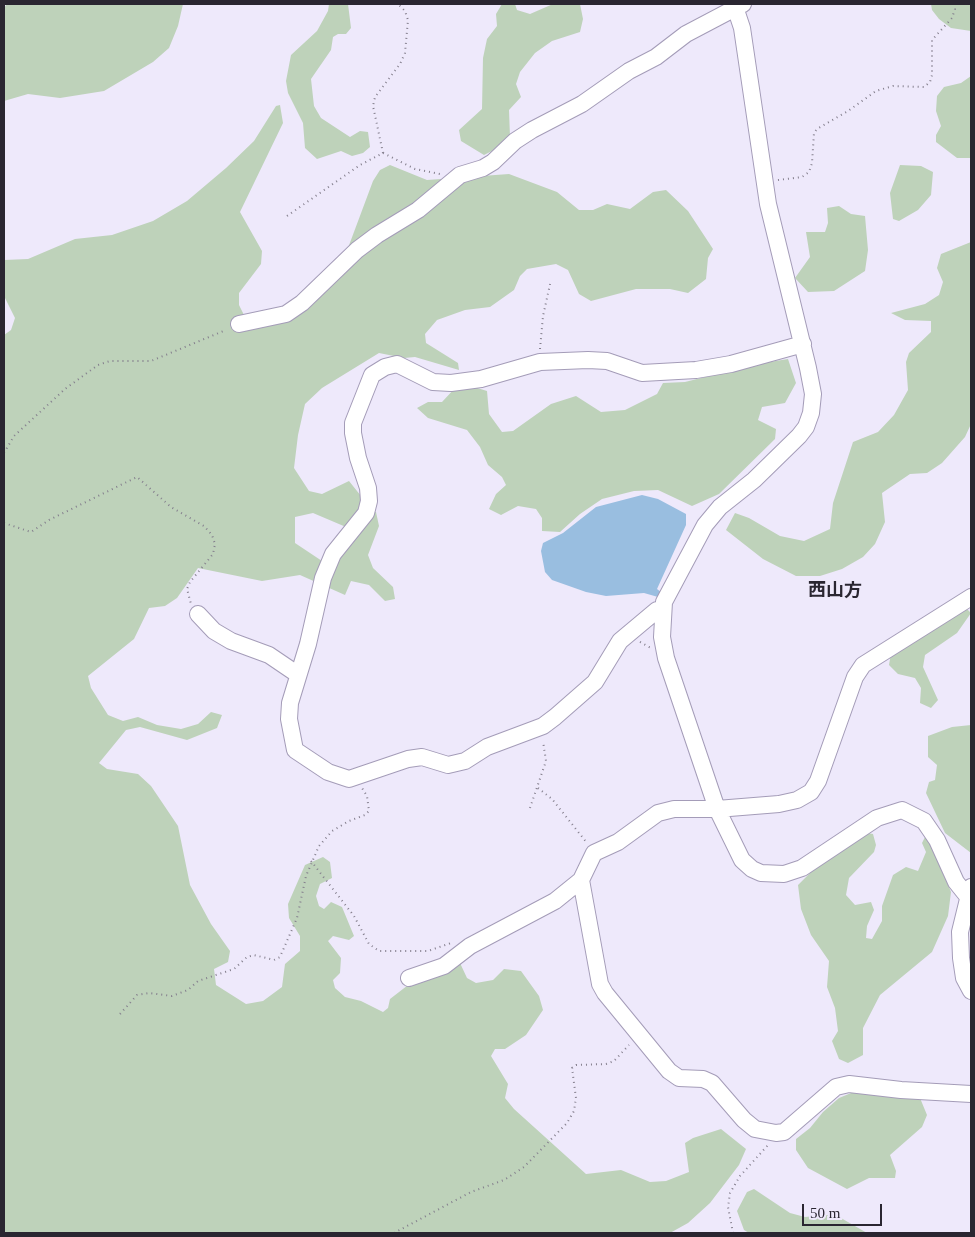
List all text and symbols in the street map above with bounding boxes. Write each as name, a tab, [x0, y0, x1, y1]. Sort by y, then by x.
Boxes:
district label: 西山方	[808, 580, 862, 602]
scale bar	[805, 1194, 885, 1226]
text: 50 m	[810, 1205, 840, 1221]

